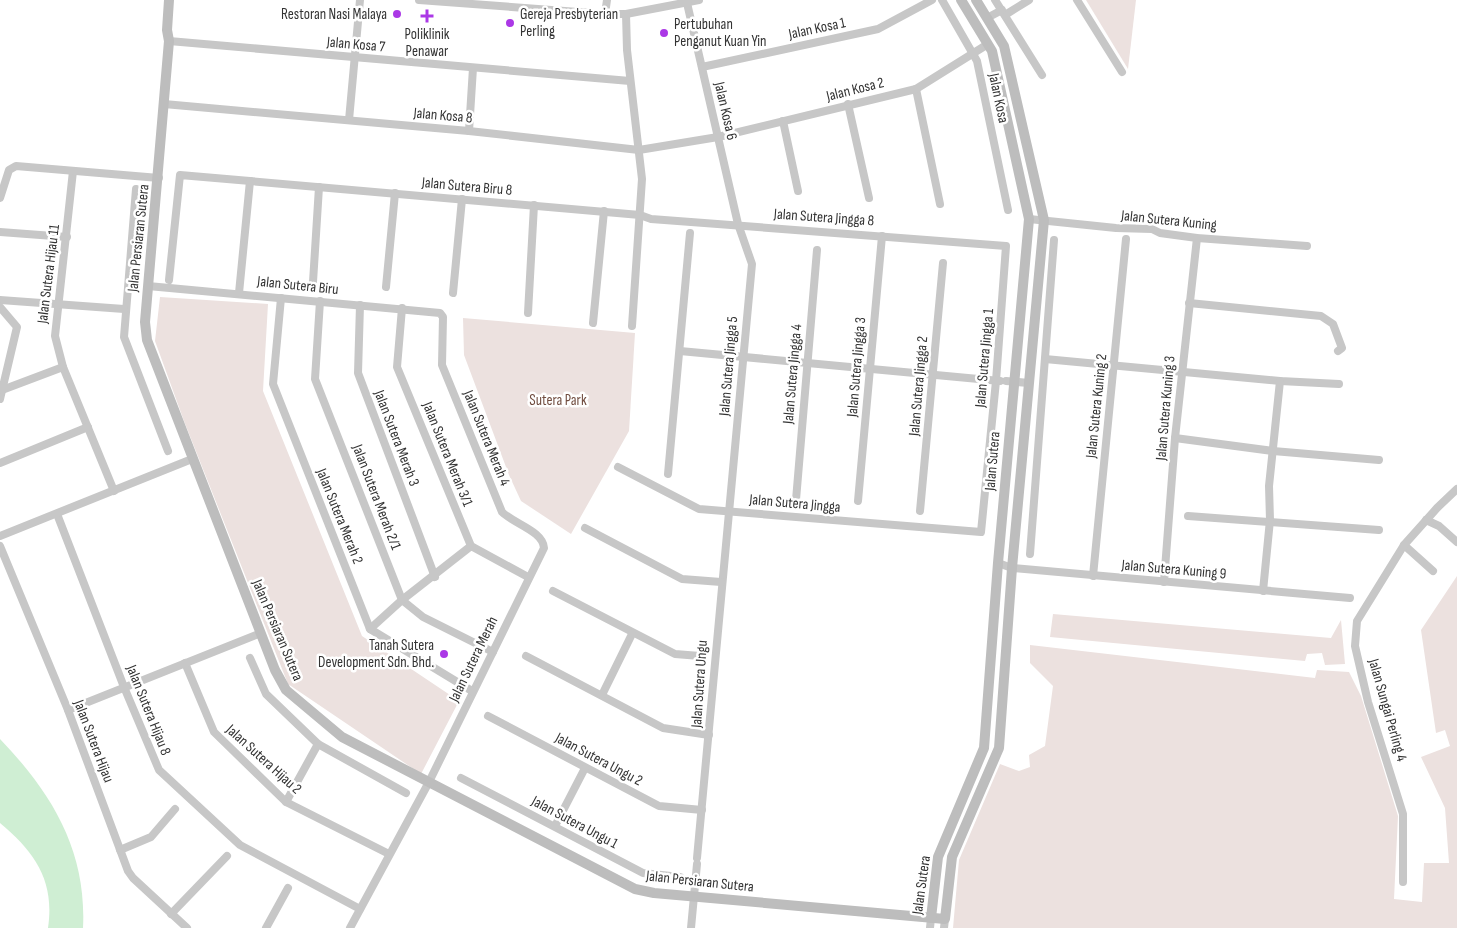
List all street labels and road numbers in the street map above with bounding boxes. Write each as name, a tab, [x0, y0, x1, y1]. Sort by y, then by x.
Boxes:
street label: Jalan Kosa 1	[786, 13, 848, 44]
street label: Jalan Kosa 7	[325, 32, 386, 57]
street label: Jalan Kosa	[984, 71, 1013, 125]
street label: Jalan Kosa 2	[823, 73, 886, 106]
street label: Jalan Kosa 6	[709, 79, 741, 142]
street label: Jalan Kosa 8	[412, 103, 473, 128]
street label: Jalan Sutera Biru 8	[420, 173, 513, 200]
street label: Jalan Persiaran Sutera	[123, 183, 154, 294]
street label: Jalan Sutera Jingga 8	[772, 204, 875, 230]
street label: Jalan Sutera Kuning	[1119, 206, 1218, 235]
street label: Jalan Sutera Hijau 11	[33, 223, 64, 326]
street label: Jalan Sutera Biru	[255, 272, 340, 299]
street label: Jalan Sutera Jingga 1	[971, 307, 998, 409]
street label: Jalan Sutera Jingga 5	[715, 315, 742, 418]
street label: Jalan Sutera Jingga 3	[843, 316, 870, 419]
street label: Jalan Sutera Jingga 4	[779, 323, 806, 426]
street label: Jalan Sutera Jingga 2	[905, 335, 932, 438]
street label: Jalan Sutera Kuning 2	[1081, 353, 1111, 460]
street label: Jalan Sutera Kuning 3	[1151, 355, 1180, 462]
street label: Jalan Sutera Merah 3	[369, 386, 424, 489]
street label: Jalan Sutera Merah 4	[458, 387, 514, 489]
street label: Jalan Sutera Merah 3/1	[418, 398, 477, 510]
street label: Jalan Sutera	[980, 430, 1005, 492]
street label: Jalan Sutera Merah 2/1	[347, 441, 406, 553]
street label: Jalan Sutera Merah 2	[311, 465, 367, 567]
street label: Jalan Sutera Jingga	[748, 490, 842, 517]
street label: Jalan Sutera Kuning 9	[1120, 555, 1227, 584]
street label: Jalan Persiaran Sutera	[247, 576, 308, 684]
street label: Jalan Sutera Merah	[444, 613, 502, 706]
street label: Jalan Sutera Ungu	[687, 640, 712, 729]
street label: Jalan Sungai Perling 4	[1364, 656, 1411, 764]
street label: Jalan Sutera Hijau 8	[121, 661, 175, 758]
street label: Jalan Sutera Hijau	[69, 696, 118, 785]
street label: Jalan Sutera Hijau 2	[221, 720, 305, 798]
street label: Jalan Sutera Ungu 2	[551, 728, 646, 790]
street label: Jalan Sutera Ungu 1	[527, 791, 622, 854]
street label: Jalan Sutera	[908, 854, 935, 917]
street label: Jalan Persiaran Sutera	[644, 866, 755, 897]

